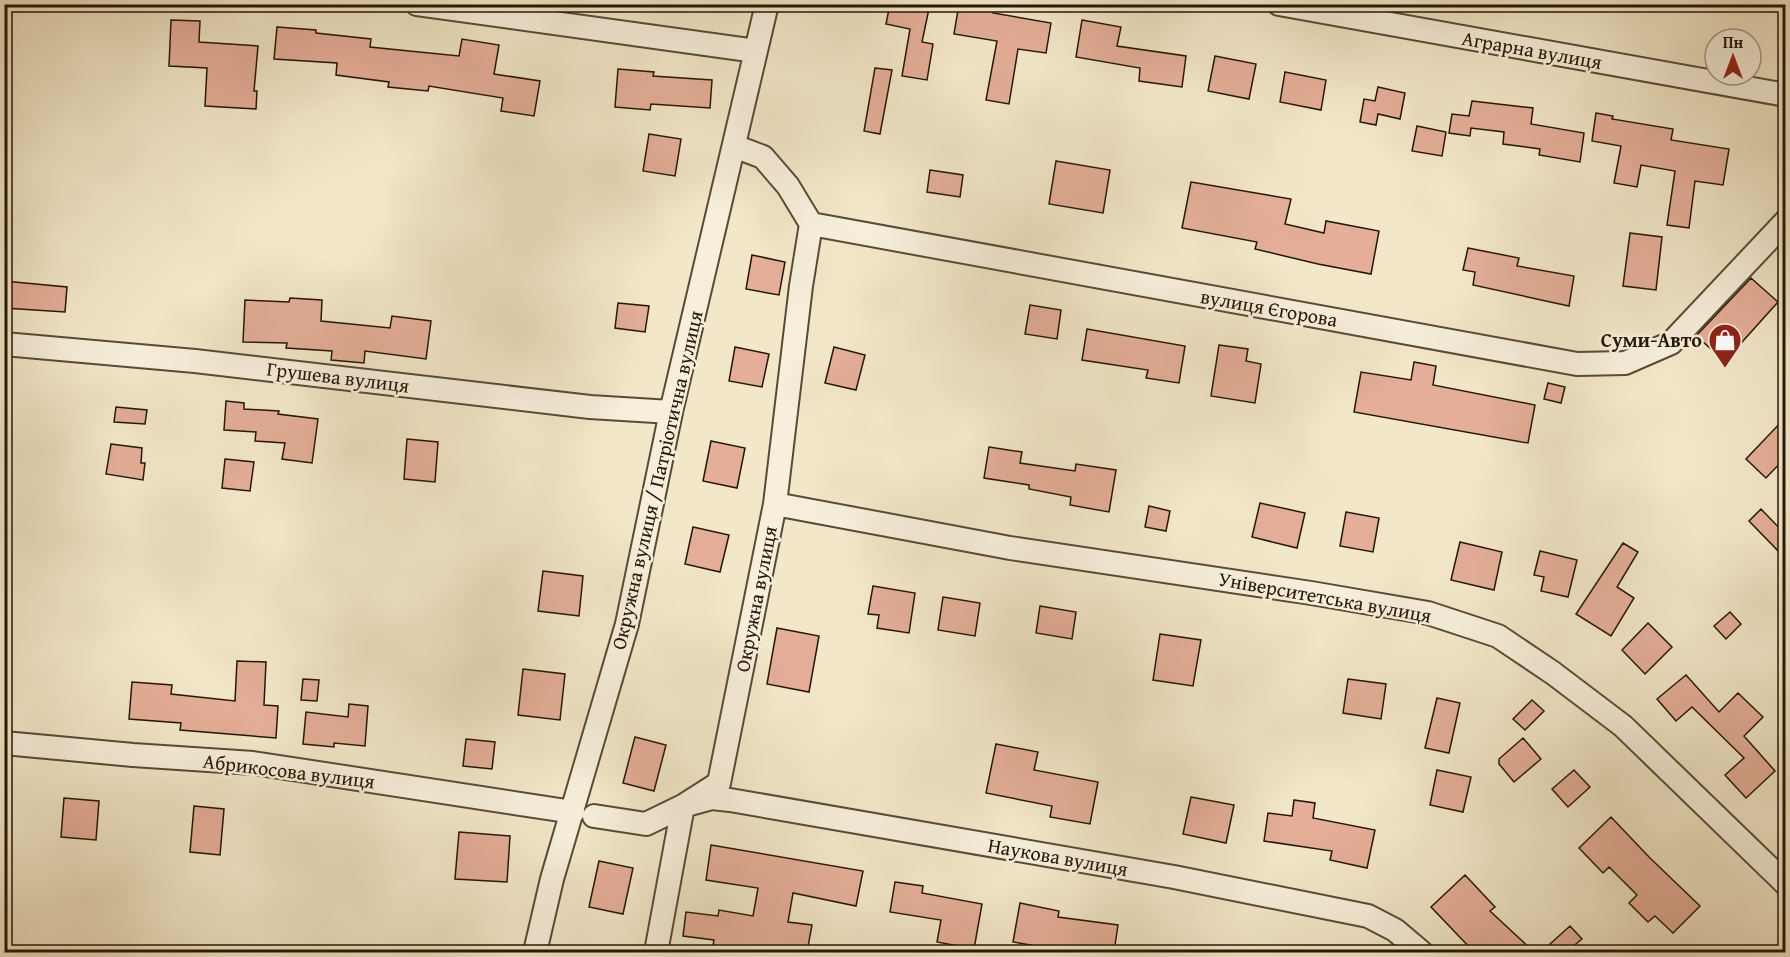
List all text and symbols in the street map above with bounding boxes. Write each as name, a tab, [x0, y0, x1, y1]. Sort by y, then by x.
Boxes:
street label: Аграрна вулиця	[1460, 23, 1604, 76]
north arrow	[1703, 27, 1763, 87]
text: Пн	[1723, 30, 1743, 54]
street label: вулиця Єгорова	[1198, 281, 1340, 334]
street label: Окружна вулиця / Патріотична вулиця	[603, 307, 710, 652]
shop icon: Суми-Авто	[1707, 322, 1743, 369]
place label: Суми-Авто	[1601, 325, 1702, 354]
street label: Грушева вулиця	[265, 353, 411, 400]
street label: Окружна вулиця	[727, 523, 784, 674]
street label: Університетська вулиця	[1216, 563, 1434, 630]
street label: Абрикосова вулиця	[202, 746, 377, 795]
street label: Наукова вулиця	[986, 830, 1130, 883]

